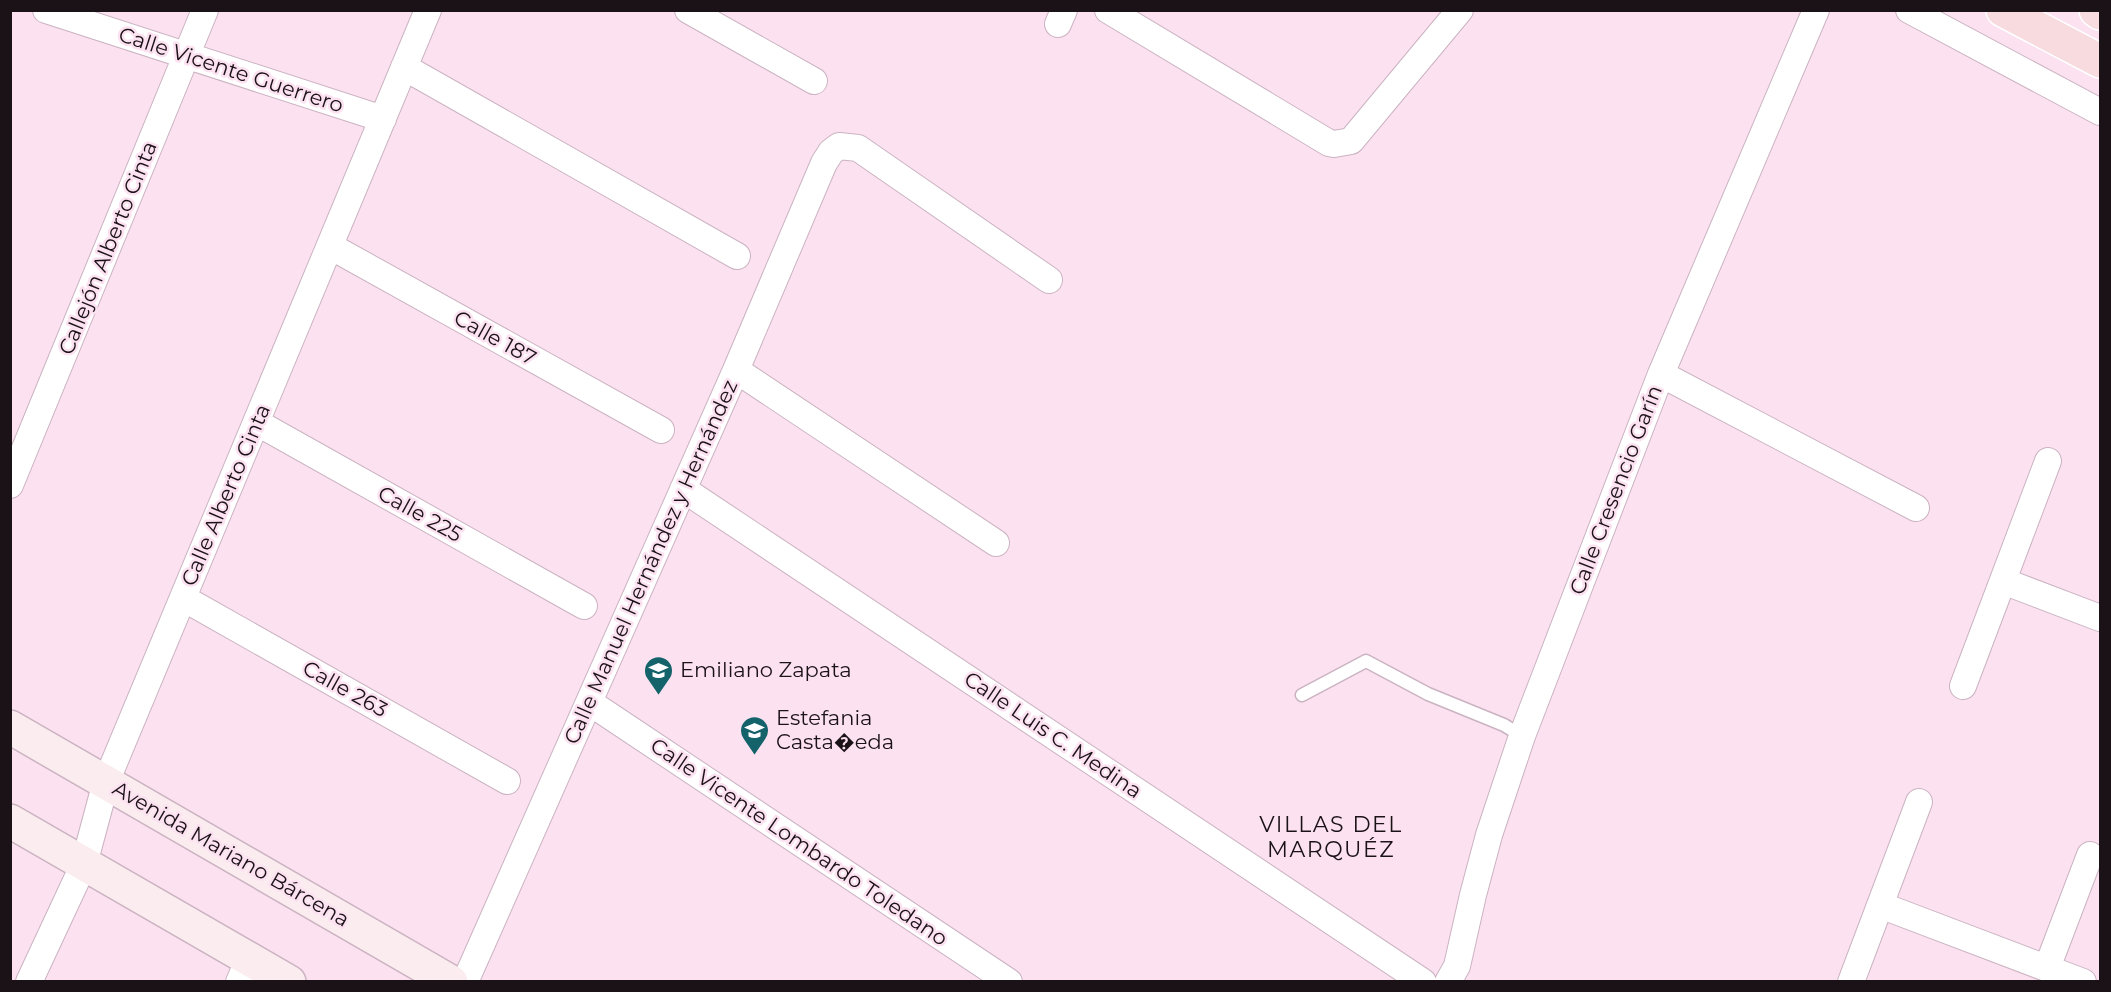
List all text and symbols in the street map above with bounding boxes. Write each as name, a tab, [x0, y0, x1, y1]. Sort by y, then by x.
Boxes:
street label: Calle Vicente Guerrero	[116, 21, 347, 118]
street label: Callejón Alberto Cinta	[53, 137, 162, 358]
street label: Calle 187	[450, 305, 541, 370]
street label: Calle Manuel Hernández y Hernández	[559, 376, 743, 748]
street label: Calle Cresencio Garín	[1564, 382, 1667, 598]
street label: Calle Alberto Cinta	[176, 400, 275, 589]
street label: Calle 225	[374, 480, 467, 547]
school or university icon: Emiliano Zapata	[643, 654, 675, 696]
street label: Calle 263	[298, 655, 392, 722]
place label: Emiliano Zapata	[680, 657, 852, 682]
street label: Calle Luis C. Medina	[960, 666, 1147, 803]
place label: Estefania Casta�eda	[776, 705, 894, 754]
school or university icon: Estefania Casta�eda	[739, 714, 771, 756]
street label: Calle Vicente Lombardo Toledano	[646, 733, 953, 951]
street label: Avenida Mariano Bárcena	[108, 775, 354, 932]
district label: VILLAS DEL MARQUÉZ	[1259, 811, 1403, 863]

